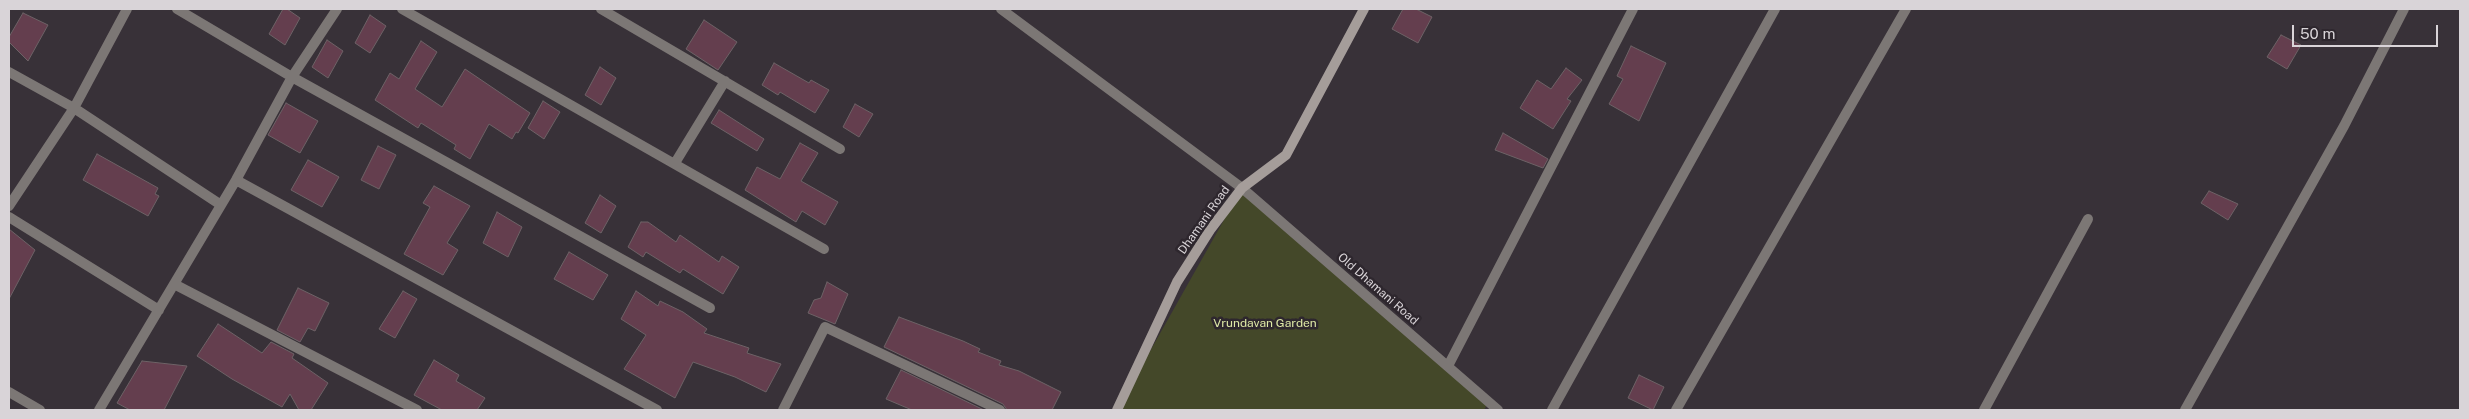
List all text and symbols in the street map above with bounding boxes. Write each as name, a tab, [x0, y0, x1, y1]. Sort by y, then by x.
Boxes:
scale bar	[2294, 15, 2440, 47]
text: 50 m	[2300, 25, 2335, 42]
street label: Dhamani Road	[1175, 183, 1233, 257]
street label: Old Dhamani Road	[1335, 250, 1421, 328]
park label: Vrundavan Garden	[1213, 316, 1317, 330]

